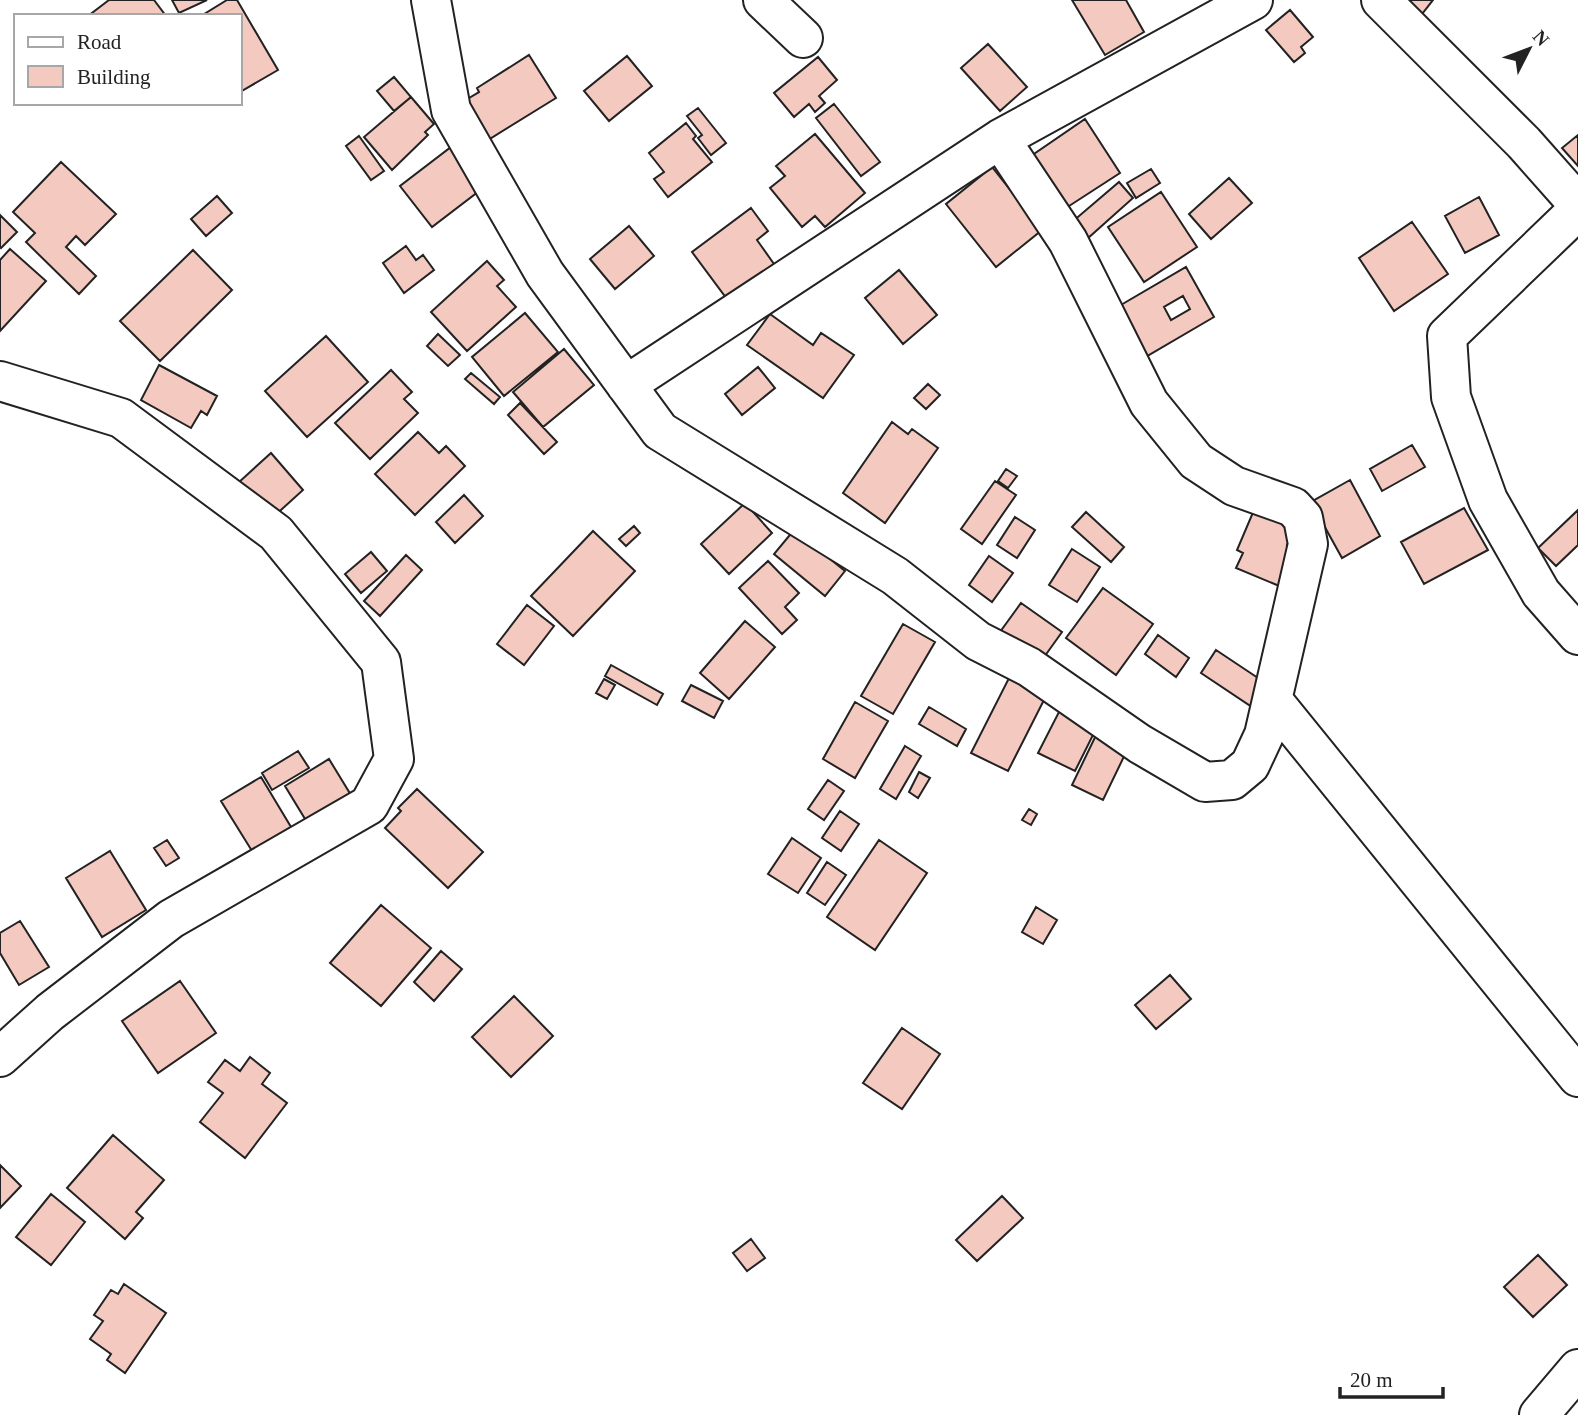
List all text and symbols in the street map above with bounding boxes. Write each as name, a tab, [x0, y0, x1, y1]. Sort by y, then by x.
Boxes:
legend	[14, 14, 242, 105]
north arrow	[1494, 14, 1564, 84]
text: N	[1529, 26, 1554, 50]
text: Road	[77, 30, 122, 54]
text: Building	[77, 65, 151, 89]
scale bar	[1340, 1356, 1443, 1400]
text: 20 m	[1350, 1368, 1393, 1392]

